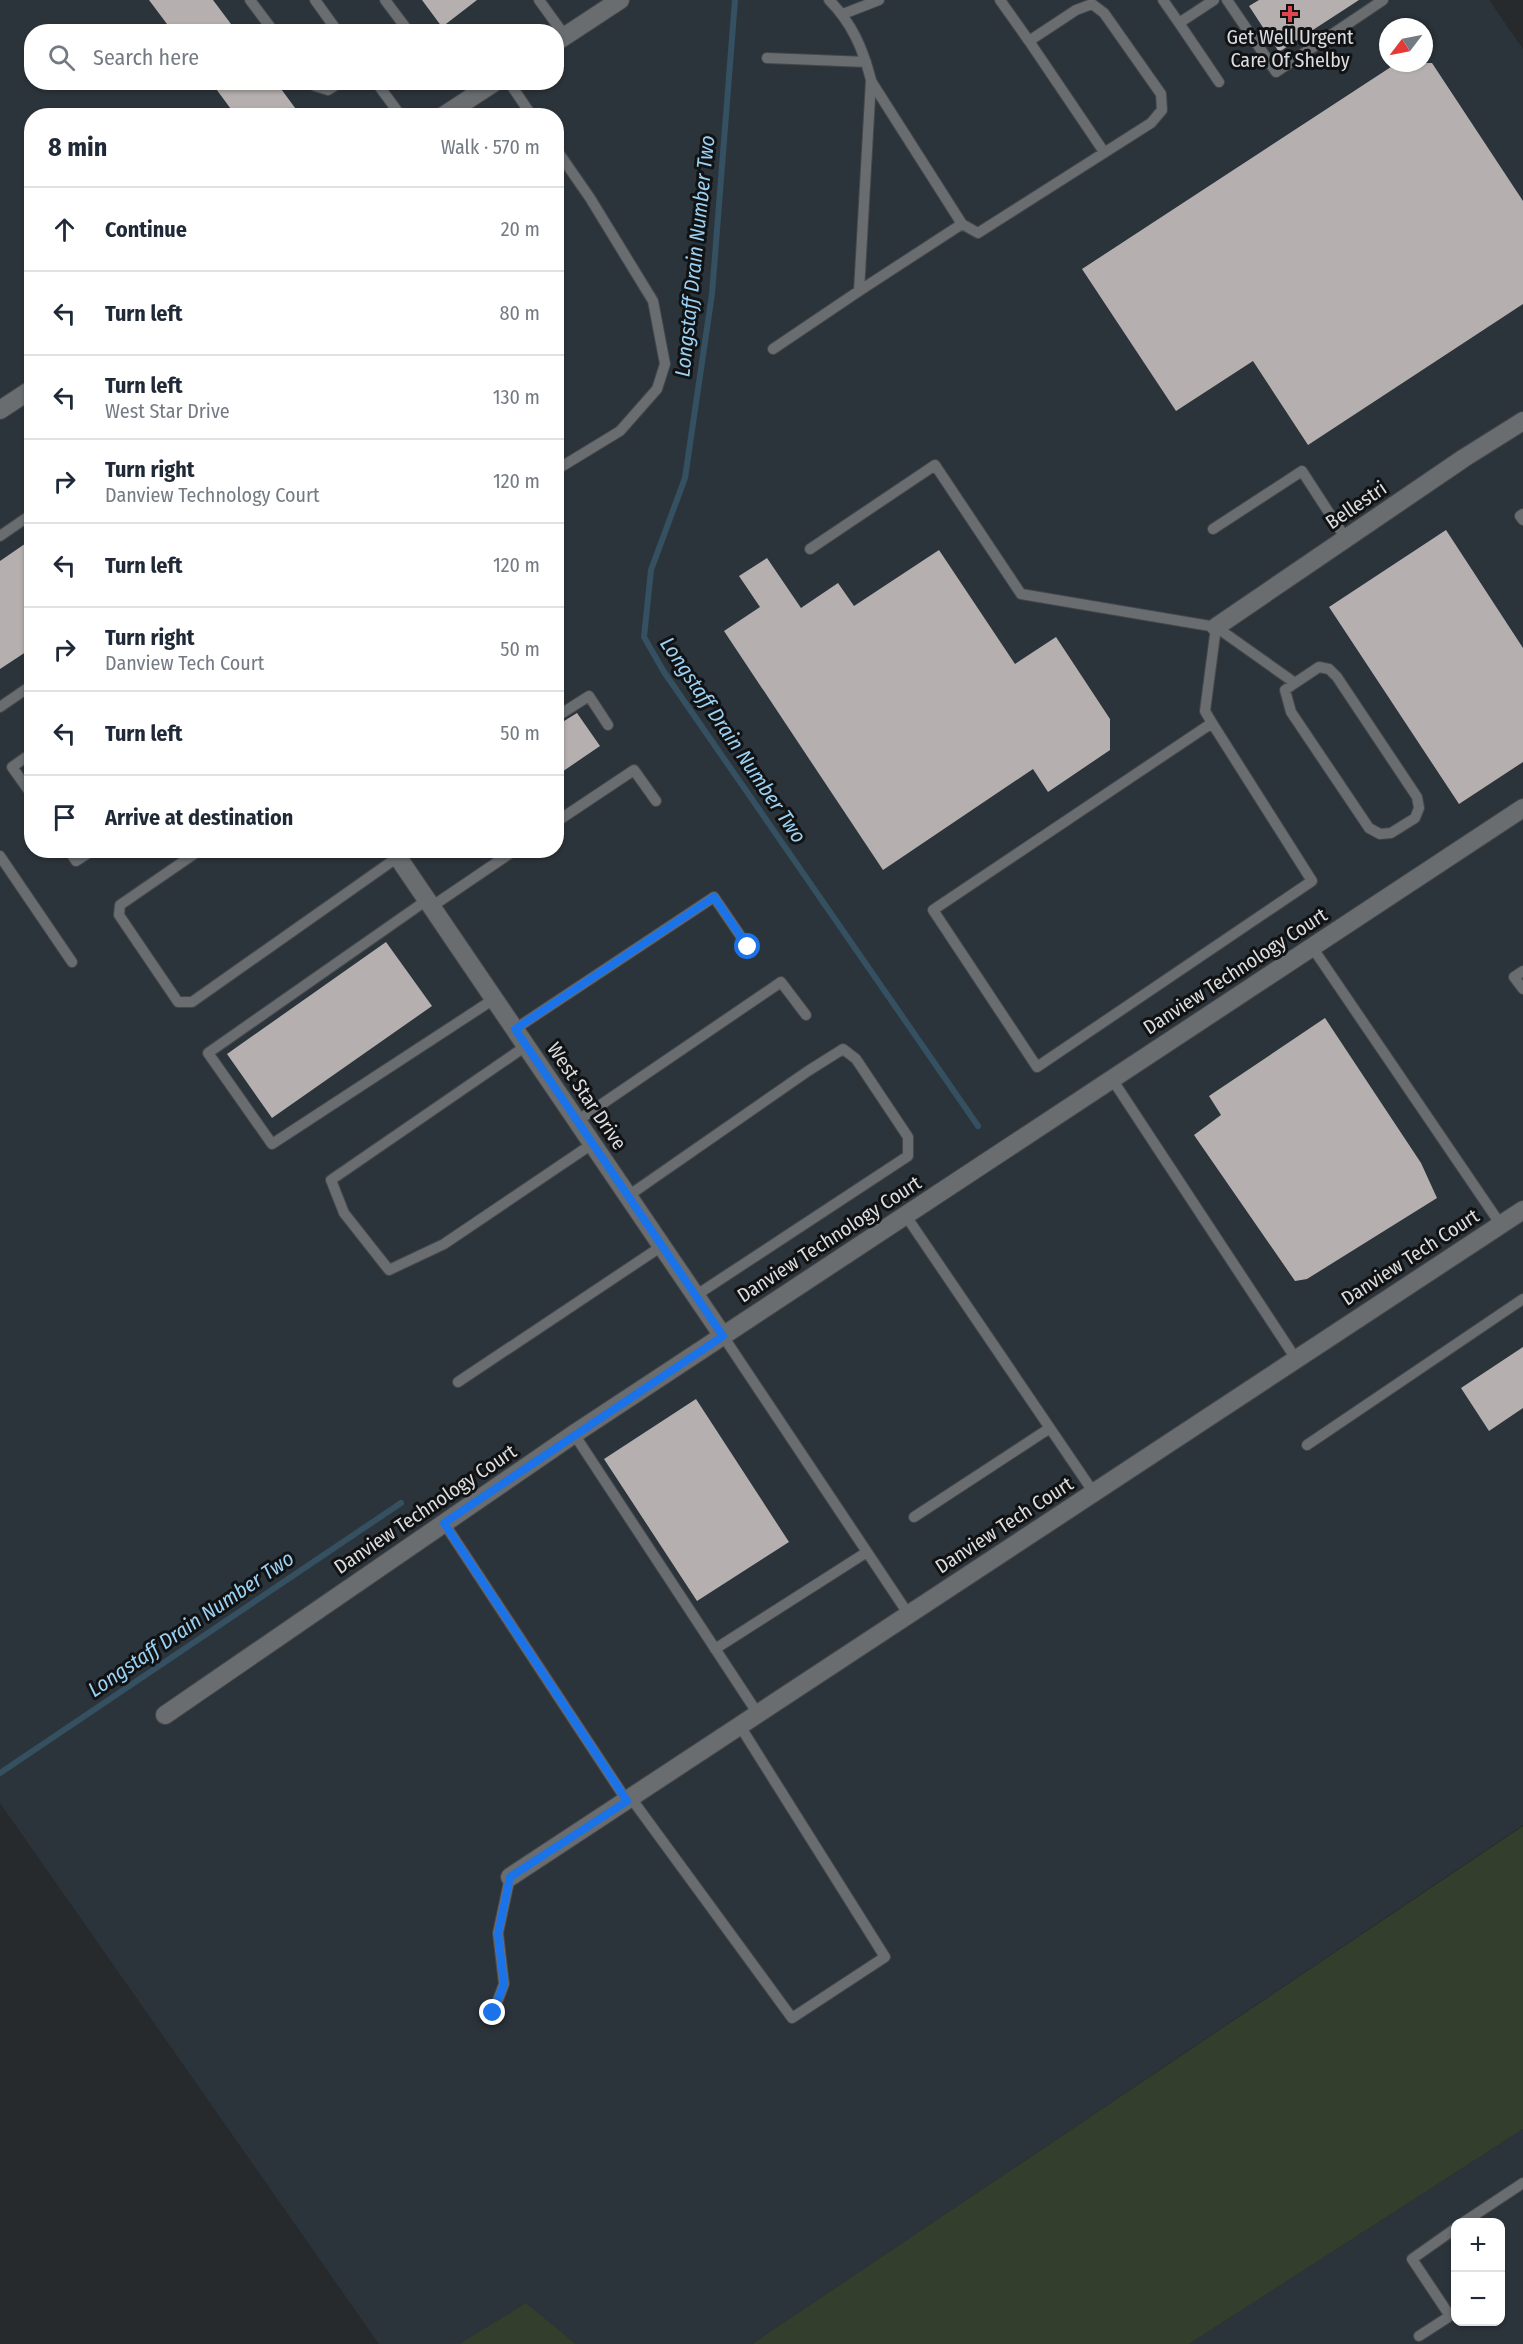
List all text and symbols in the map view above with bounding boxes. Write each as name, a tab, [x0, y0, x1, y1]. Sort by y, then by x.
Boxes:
marker: Get Well Urgent Care Of Shelby	[1281, 5, 1299, 23]
north arrow	[1379, 18, 1433, 72]
search box	[24, 24, 564, 90]
place label: Get Well Urgent Care Of Shelby	[1227, 25, 1354, 72]
icon: search	[45, 41, 78, 74]
text: Search here	[93, 44, 199, 71]
text: 8 min	[48, 132, 107, 163]
water label: Longstaff Drain Number Two	[669, 134, 721, 378]
text: Walk · 570 m	[441, 135, 540, 159]
icon: ahead	[48, 213, 81, 246]
text: Continue	[105, 216, 187, 243]
text: 20 m	[501, 217, 540, 241]
icon: left	[48, 297, 81, 330]
text: Turn left	[105, 300, 183, 327]
text: 80 m	[500, 301, 540, 325]
text: Turn left	[105, 372, 183, 399]
icon: left	[48, 381, 81, 414]
text: 130 m	[493, 385, 540, 409]
text: West Star Drive	[105, 399, 230, 423]
text: Turn right	[105, 456, 194, 483]
icon: right	[48, 465, 81, 498]
text: 120 m	[493, 469, 540, 493]
street label: Bellestri	[1321, 476, 1391, 534]
text: Danview Technology Court	[105, 483, 319, 507]
icon: left	[48, 549, 81, 582]
text: Turn left	[105, 552, 183, 579]
text: 120 m	[493, 553, 540, 577]
text: Turn right	[105, 624, 194, 651]
water label: Longstaff Drain Number Two	[654, 632, 812, 848]
icon: right	[48, 633, 81, 666]
text: 50 m	[500, 637, 540, 661]
text: Danview Tech Court	[105, 651, 264, 675]
icon: left	[48, 717, 81, 750]
text: Turn left	[105, 720, 183, 747]
text: 50 m	[500, 721, 540, 745]
icon: arrive	[48, 801, 81, 834]
text: Arrive at destination	[105, 804, 293, 831]
street label: Danview Technology Court	[1139, 902, 1332, 1039]
route start	[734, 933, 760, 959]
street label: West Star Drive	[542, 1038, 632, 1154]
street label: Danview Technology Court	[733, 1170, 926, 1307]
street label: Danview Tech Court	[1337, 1203, 1484, 1310]
street label: Danview Technology Court	[329, 1439, 521, 1579]
street label: Danview Tech Court	[931, 1471, 1078, 1578]
water label: Longstaff Drain Number Two	[83, 1545, 299, 1703]
route end	[479, 1999, 505, 2025]
map controls	[1451, 2218, 1505, 2326]
button: +	[1451, 2218, 1505, 2272]
button: −	[1451, 2272, 1505, 2326]

